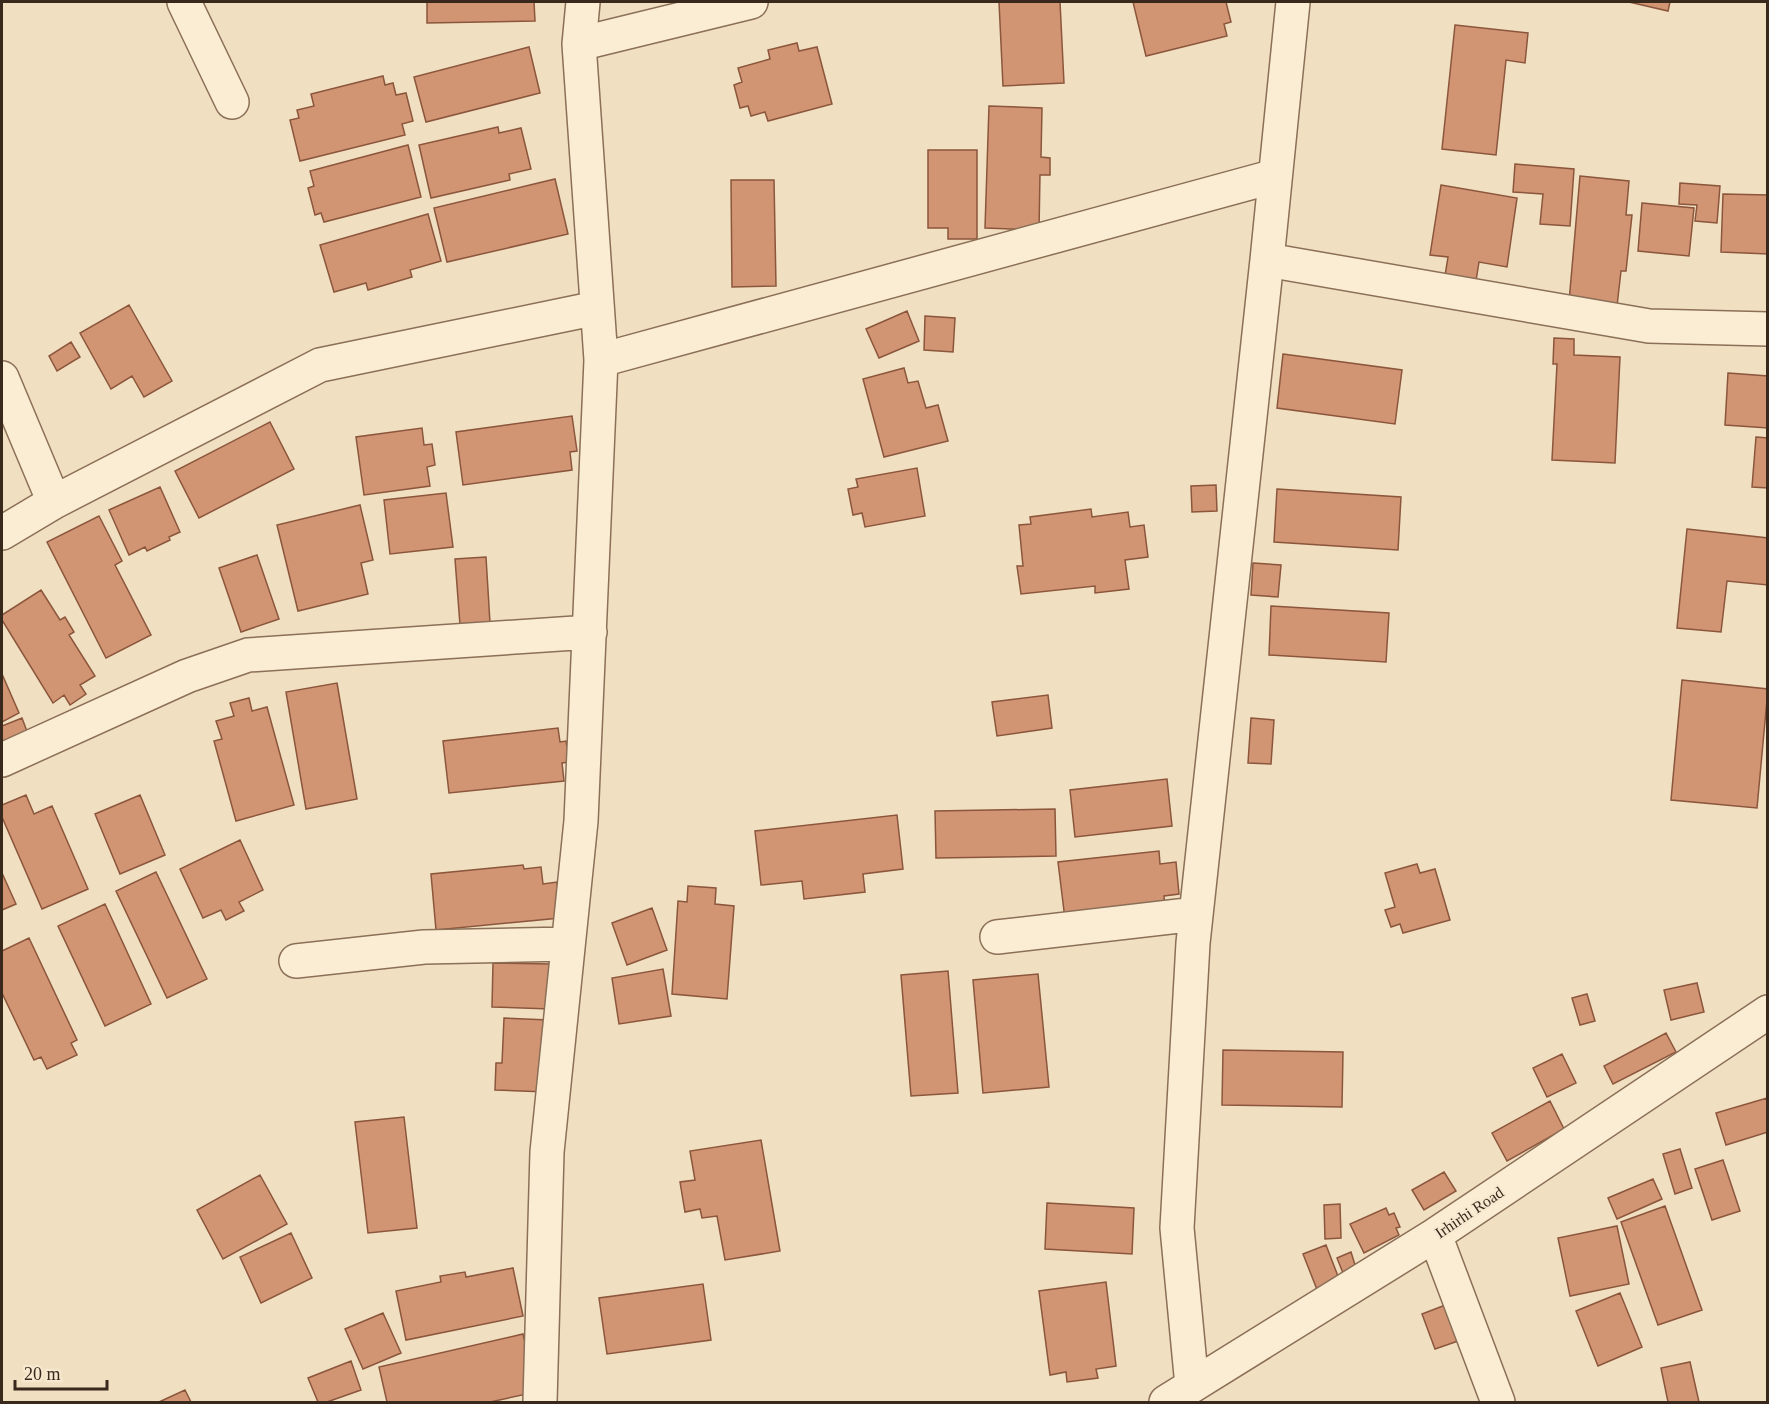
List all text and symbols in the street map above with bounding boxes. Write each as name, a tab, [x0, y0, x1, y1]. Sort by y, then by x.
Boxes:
street label: Irhirhi Road	[1432, 1183, 1507, 1241]
scale bar	[15, 1353, 106, 1391]
text: 20 m	[24, 1364, 61, 1384]

